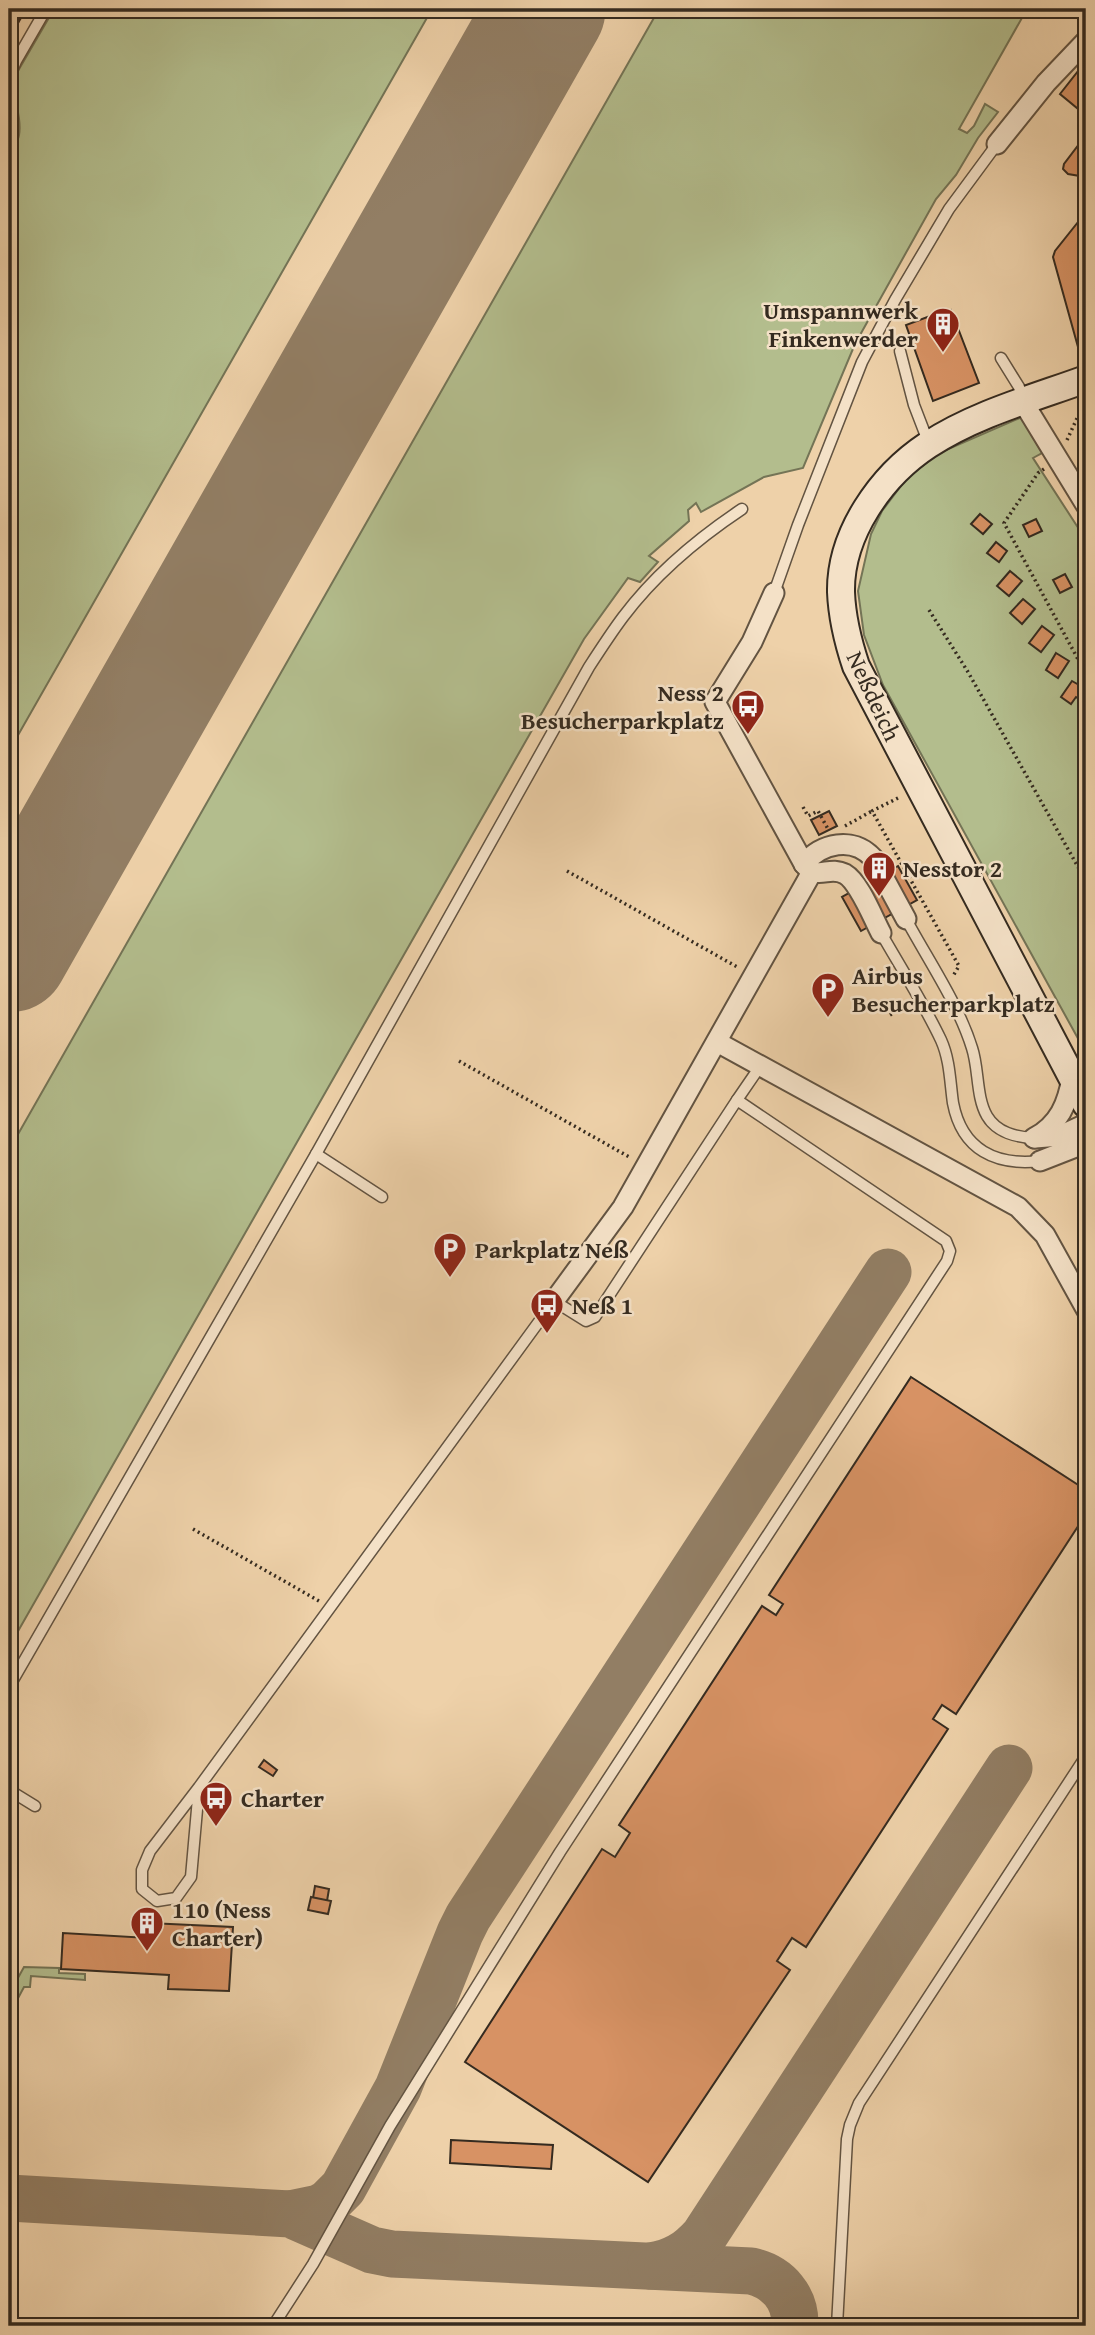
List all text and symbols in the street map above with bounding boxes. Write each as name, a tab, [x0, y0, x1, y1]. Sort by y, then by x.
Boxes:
place label: Umspannwerk Finkenwerder	[763, 293, 918, 356]
building icon: Umspannwerk Finkenwerder	[924, 305, 962, 354]
street label: Neßdeich	[838, 645, 910, 747]
place label: Ness 2 Besucherparkplatz	[521, 675, 724, 738]
bus stop icon: Ness 2 Besucherparkplatz	[729, 687, 767, 736]
building icon: Nesstor 2	[860, 849, 898, 898]
place label: Nesstor 2	[903, 851, 1002, 886]
place label: Airbus Besucherparkplatz	[852, 958, 1055, 1021]
parking icon: Airbus Besucherparkplatz	[809, 970, 847, 1019]
parking icon: Parkplatz Neß	[431, 1230, 469, 1279]
place label: Parkplatz Neß	[475, 1232, 629, 1267]
bus stop icon: Neß 1	[528, 1286, 566, 1335]
place label: Neß 1	[572, 1288, 633, 1323]
bus stop icon: Charter	[197, 1779, 235, 1828]
place label: Charter	[241, 1781, 324, 1816]
place label: 110 (Ness Charter)	[172, 1892, 271, 1955]
building icon: 110 (Ness Charter)	[128, 1904, 166, 1953]

